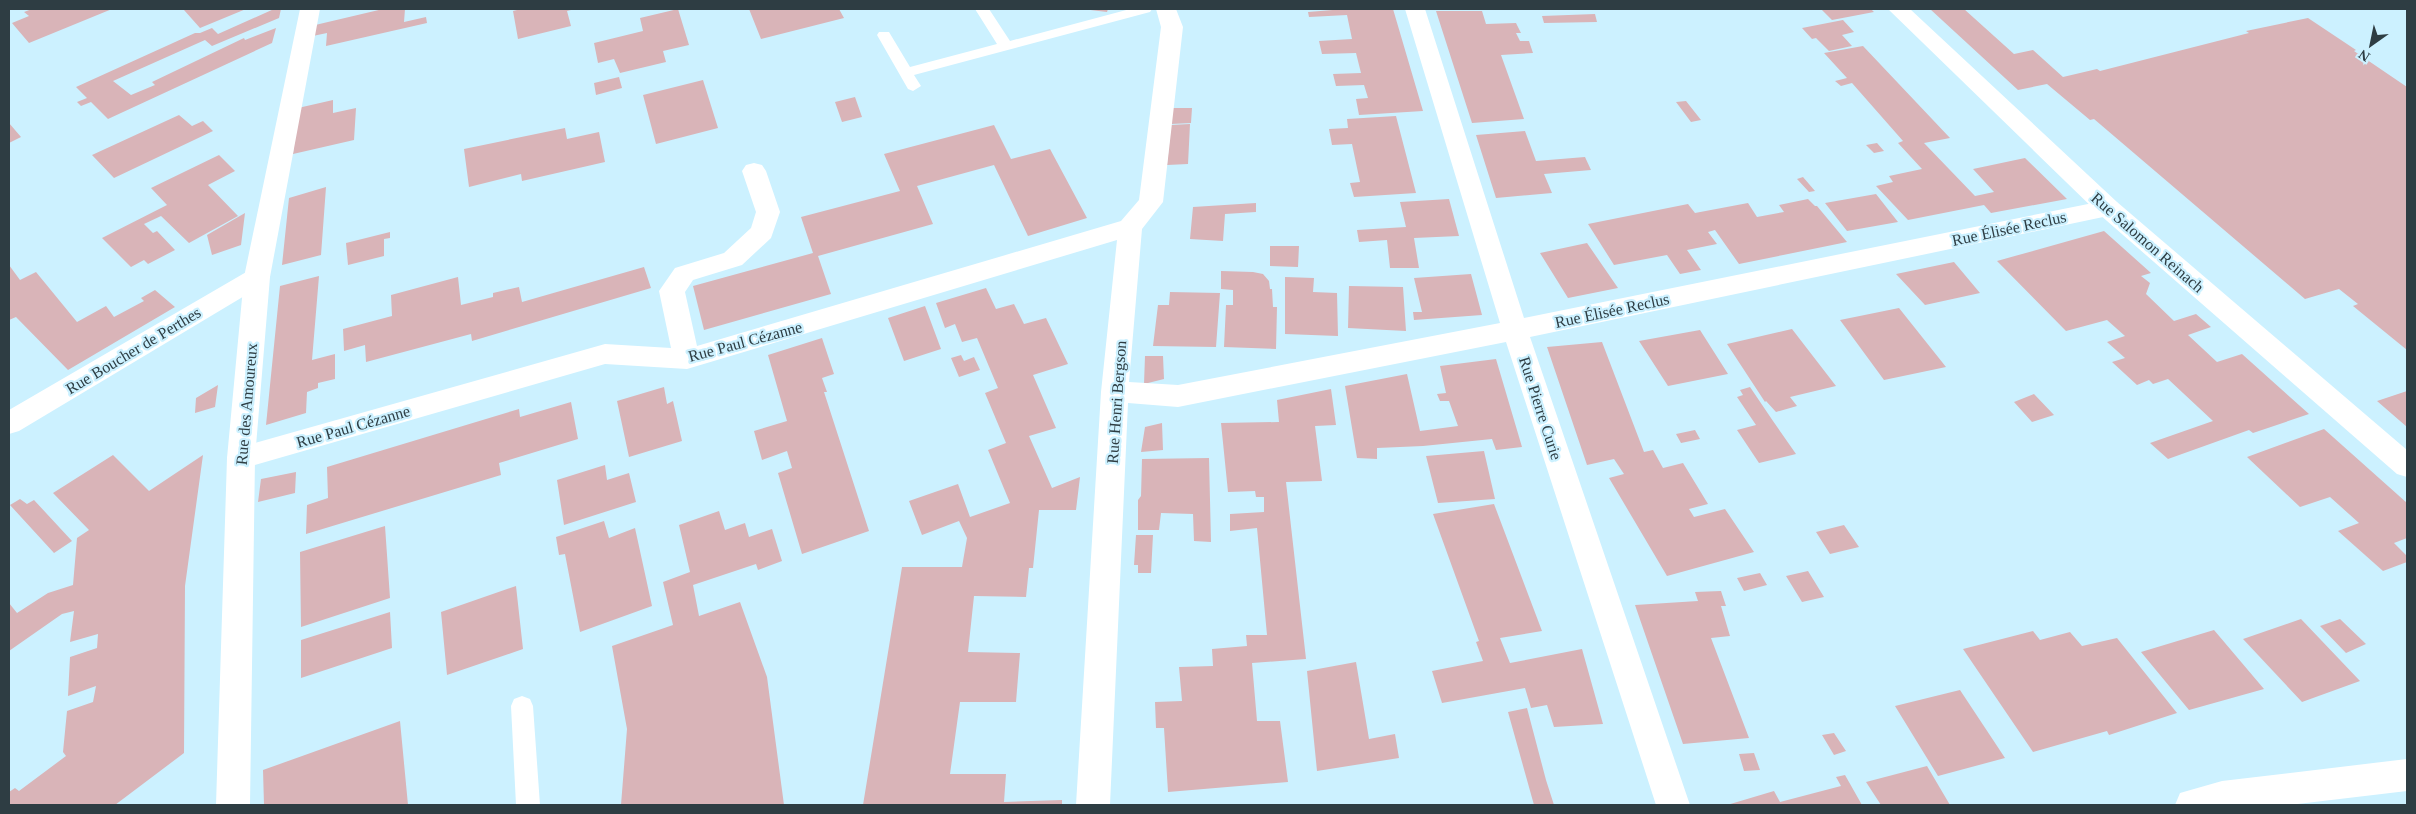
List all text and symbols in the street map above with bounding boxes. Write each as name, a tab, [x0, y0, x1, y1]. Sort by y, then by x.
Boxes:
north arrow	[2346, 20, 2396, 70]
text: N	[2356, 46, 2373, 65]
street label: Rue Salomon Reinach	[2088, 189, 2207, 296]
street label: Rue Élisée Reclus	[1950, 207, 2068, 249]
street label: Rue Élisée Reclus	[1553, 289, 1671, 331]
street label: Rue Boucher de Perthes	[63, 303, 204, 397]
street label: Rue Paul Cézanne	[686, 318, 804, 365]
street label: Rue Henri Bergson	[1104, 340, 1130, 464]
street label: Rue des Amoureux	[233, 342, 260, 466]
street label: Rue Pierre Curie	[1516, 354, 1565, 462]
street label: Rue Paul Cézanne	[294, 402, 412, 451]

